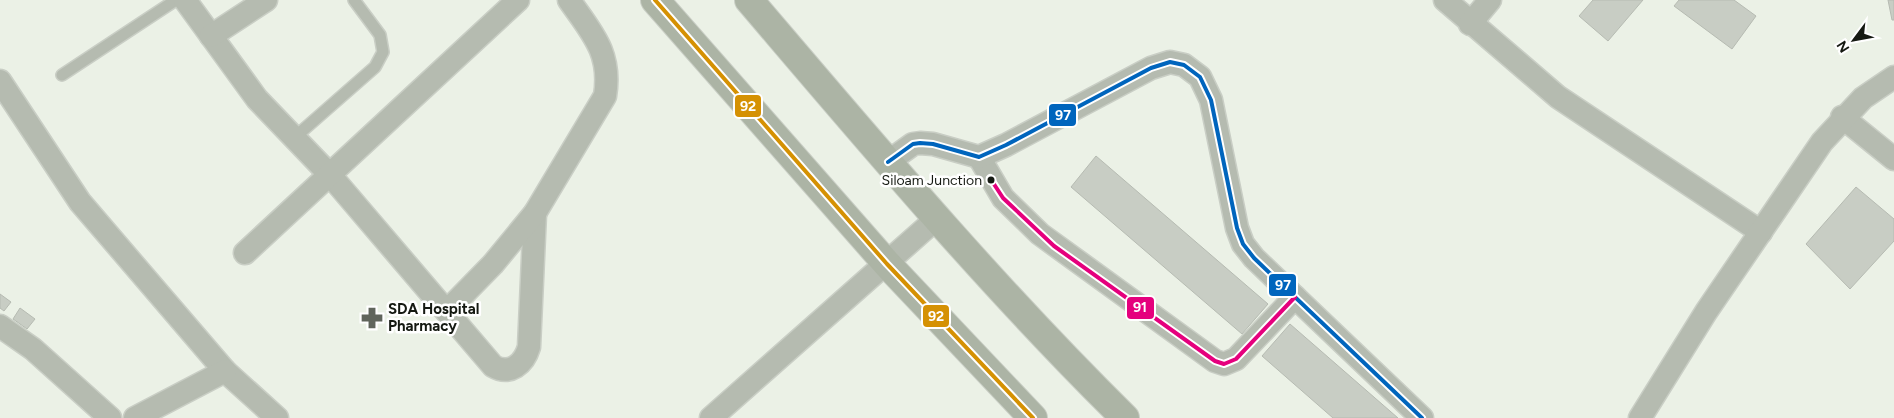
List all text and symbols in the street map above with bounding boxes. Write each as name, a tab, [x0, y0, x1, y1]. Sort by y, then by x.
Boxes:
north arrow	[1829, 15, 1879, 65]
text: N	[1833, 38, 1853, 56]
line badge: 92	[734, 94, 762, 118]
text: 92	[740, 98, 756, 115]
line badge: 97	[1048, 103, 1077, 127]
text: 97	[1055, 107, 1071, 124]
place label: Siloam Junction	[882, 172, 982, 189]
marker: Siloam Junction	[986, 175, 996, 185]
line badge: 97	[1268, 273, 1297, 297]
text: 97	[1275, 277, 1291, 294]
line badge: 91	[1126, 296, 1155, 320]
text: 91	[1133, 299, 1147, 316]
place label: SDA Hospital Pharmacy	[388, 300, 479, 335]
line badge: 92	[922, 304, 950, 328]
pharmacy icon: SDA Hospital Pharmacy	[359, 305, 385, 331]
text: 92	[928, 308, 944, 325]

